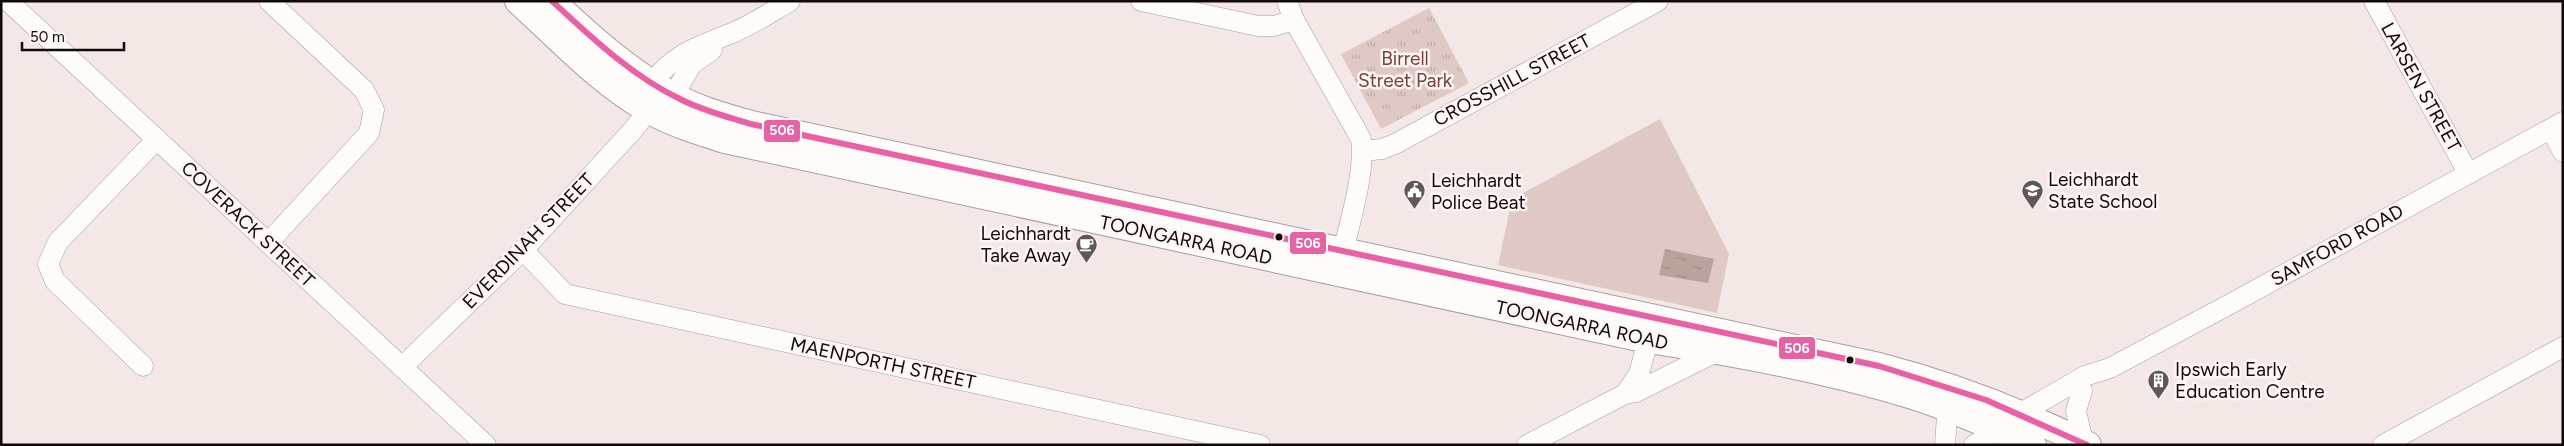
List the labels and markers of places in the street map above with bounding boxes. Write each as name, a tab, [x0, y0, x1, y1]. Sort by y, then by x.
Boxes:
place label: Leichhardt State School	[2048, 168, 2157, 213]
place label: Leichhardt Police Beat	[1431, 169, 1526, 214]
school or university icon: Leichhardt State School	[2020, 178, 2044, 209]
public building icon: Leichhardt Police Beat	[1403, 179, 1427, 210]
place label: Leichhardt Take Away	[980, 222, 1071, 267]
cafe icon: Leichhardt Take Away	[1075, 232, 1099, 263]
unlabelled marker	[1274, 232, 1284, 242]
unlabelled marker	[1845, 355, 1855, 365]
place label: Ipswich Early Education Centre	[2175, 358, 2325, 403]
building icon: Ipswich Early Education Centre	[2147, 368, 2171, 399]

